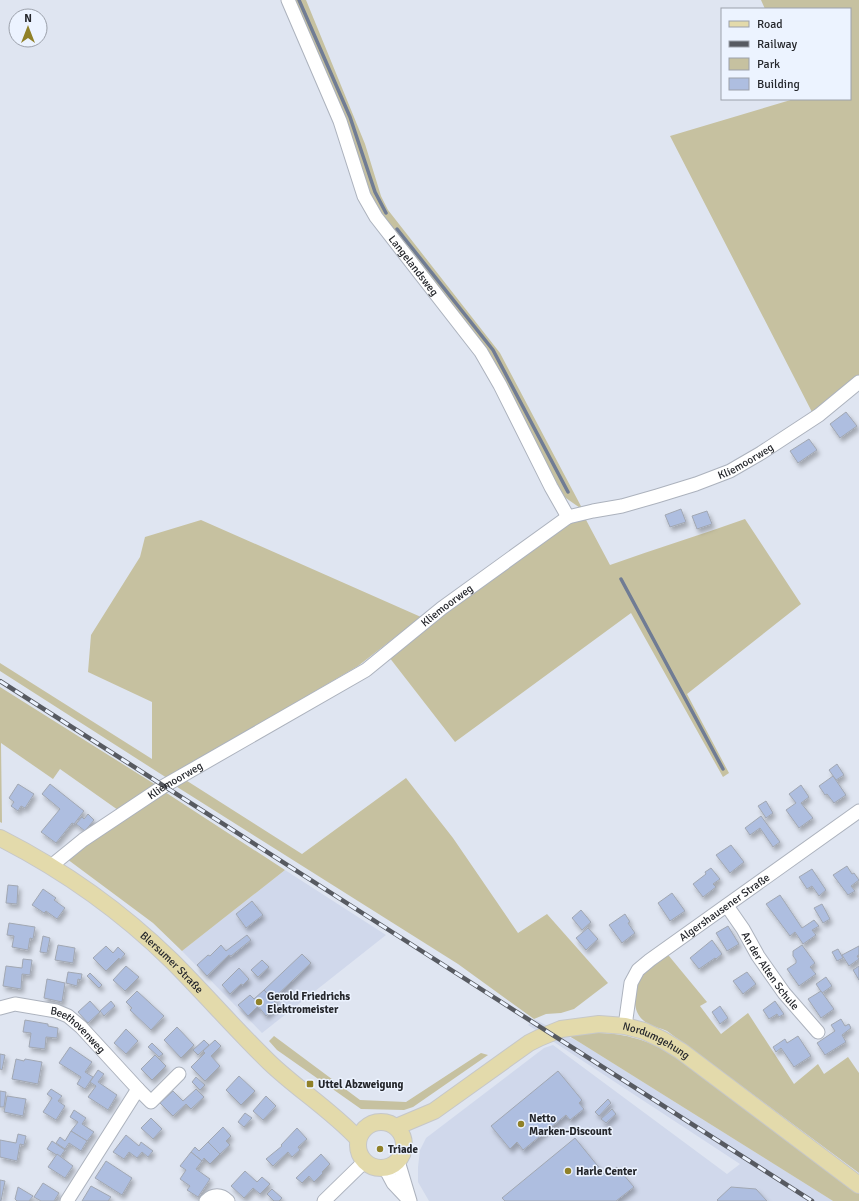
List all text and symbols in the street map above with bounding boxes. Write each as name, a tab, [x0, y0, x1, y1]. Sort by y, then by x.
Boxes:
north arrow	[8, 8, 48, 48]
legend	[721, 8, 851, 100]
text: N	[24, 12, 32, 25]
text: Road	[757, 17, 783, 32]
text: Railway	[757, 37, 797, 52]
text: Park	[757, 57, 780, 72]
text: Building	[757, 77, 800, 92]
street label: Langelandsweg	[386, 233, 441, 298]
street label: Kliemoorweg	[716, 440, 776, 482]
street label: Kliemoorweg	[418, 581, 475, 629]
street label: Kliemoorweg	[145, 759, 205, 802]
street label: Algershausener Straße	[677, 870, 772, 944]
street label: Blersumer Straße	[138, 929, 206, 996]
street label: An der Alten Schule	[739, 929, 802, 1012]
place label: Gerold Friedrichs Elektromeister	[267, 990, 350, 1016]
marker: Gerold Friedrichs Elektromeister	[254, 997, 264, 1007]
street label: Beethovenweg	[50, 1004, 108, 1056]
street label: Nordumgehung	[621, 1019, 693, 1062]
place label: Uttel Abzweigung	[318, 1078, 404, 1091]
marker: Uttel Abzweigung	[305, 1079, 315, 1089]
place label: Netto Marken-Discount	[529, 1112, 612, 1138]
marker: Netto Marken-Discount	[516, 1119, 526, 1129]
place label: Triade	[388, 1143, 418, 1156]
marker: Triade	[375, 1144, 385, 1154]
place label: Harle Center	[576, 1165, 637, 1178]
marker: Harle Center	[563, 1166, 573, 1176]

